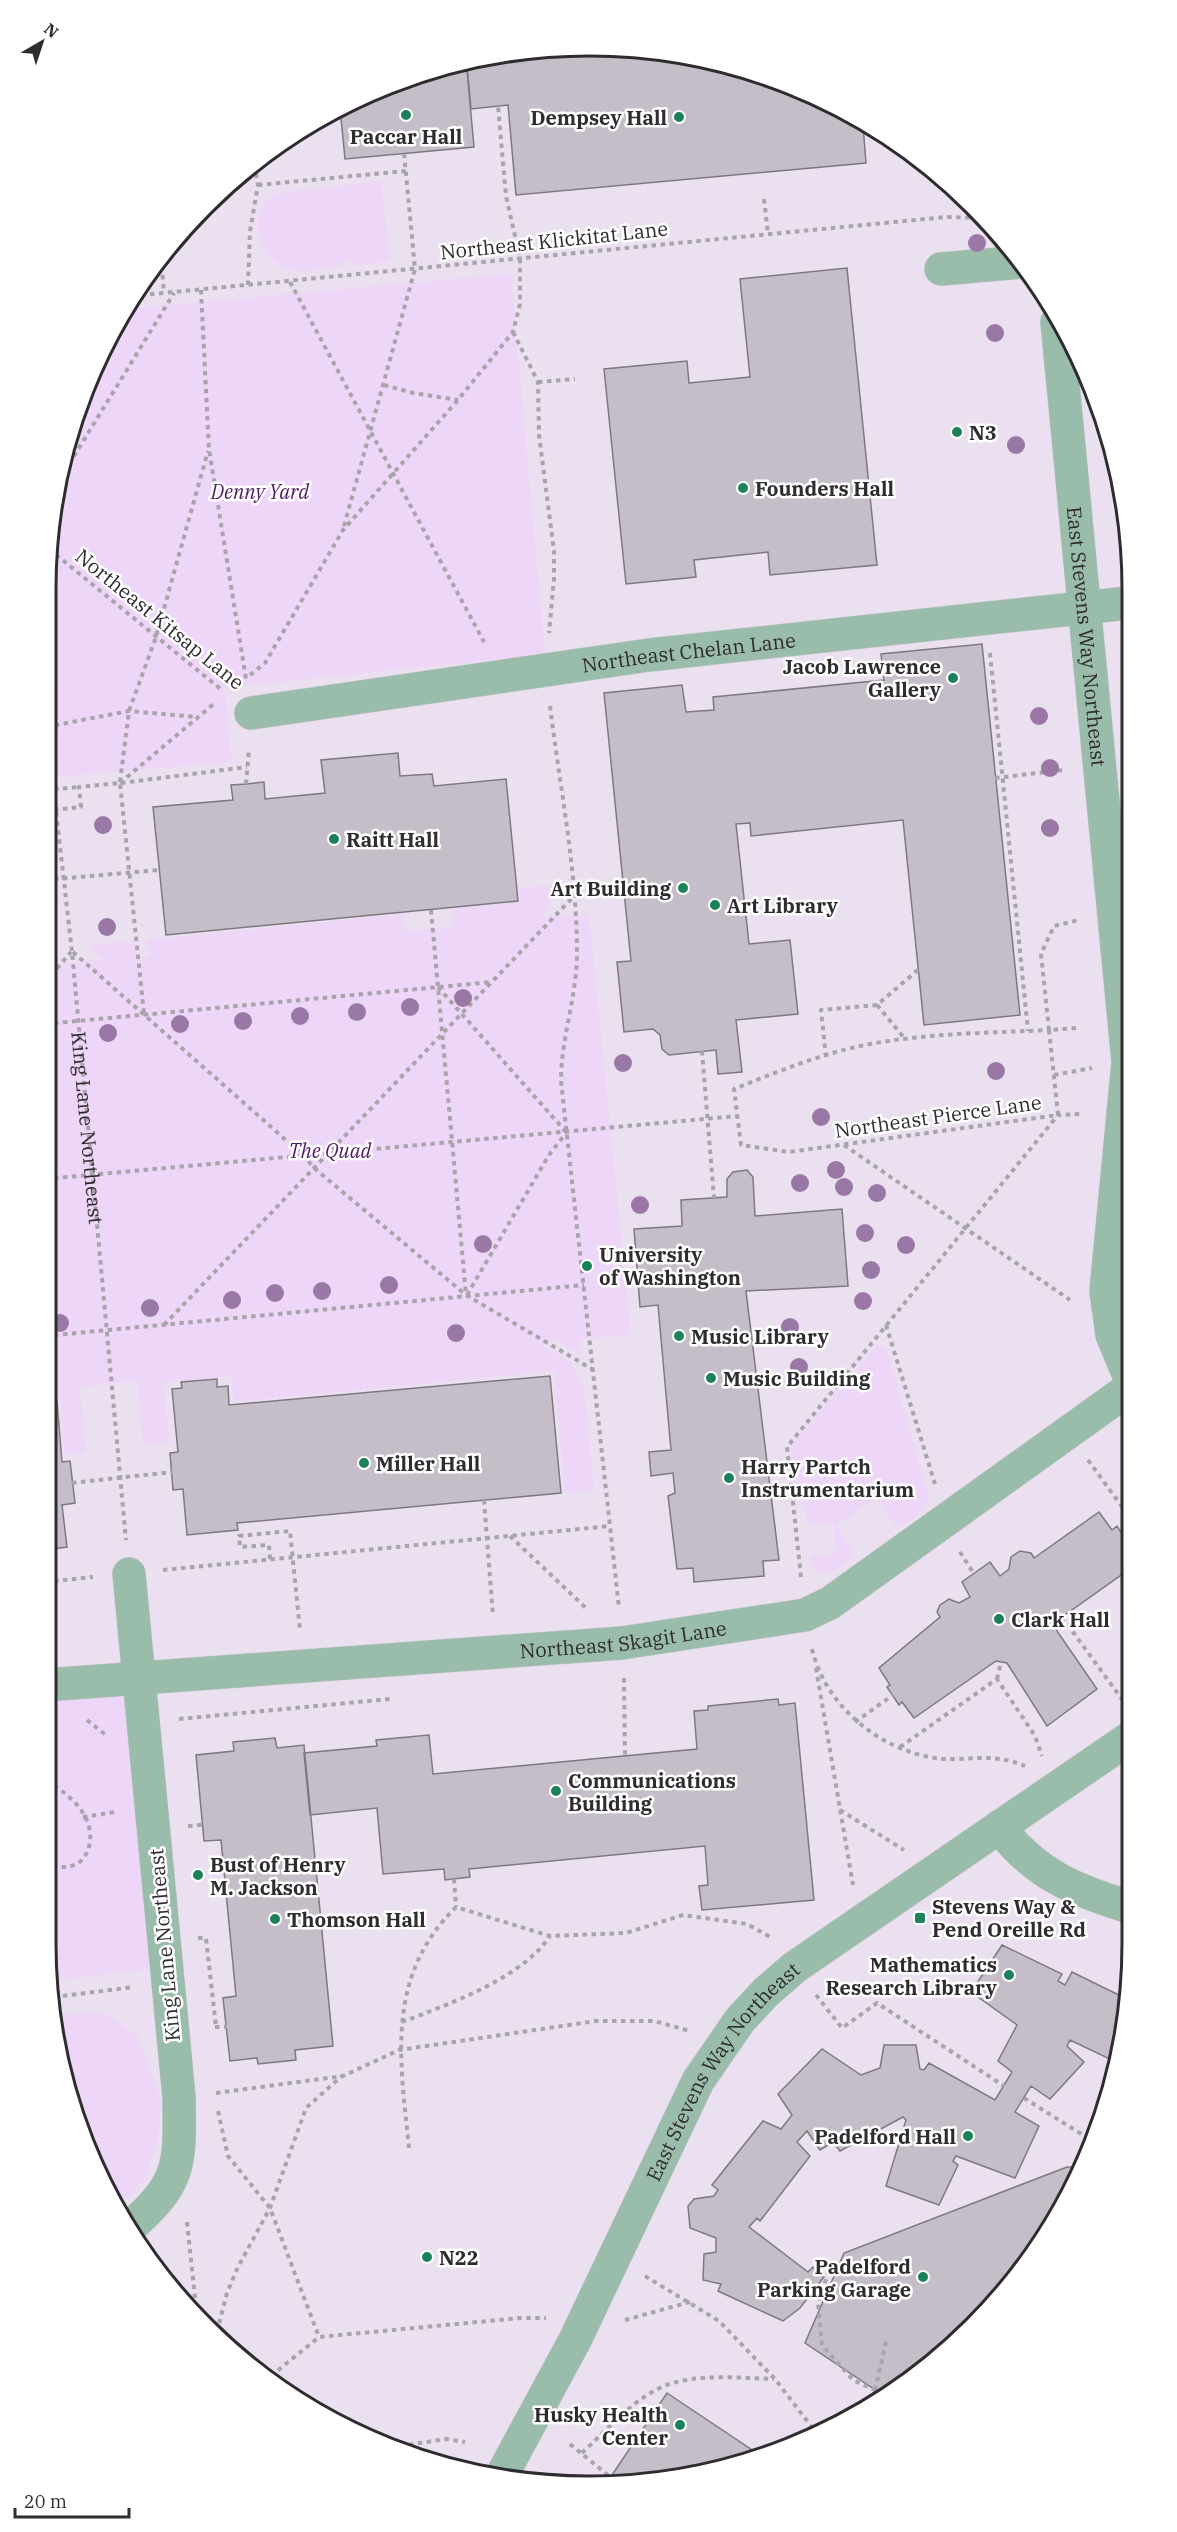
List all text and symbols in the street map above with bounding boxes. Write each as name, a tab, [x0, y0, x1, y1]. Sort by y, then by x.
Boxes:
north arrow	[12, 12, 72, 72]
text: N	[40, 19, 63, 42]
place label: Dempsey Hall	[530, 104, 667, 131]
marker: Paccar Hall	[399, 108, 413, 122]
marker: Dempsey Hall	[672, 110, 686, 124]
place label: Paccar Hall	[350, 123, 462, 150]
street label: Northeast Klickitat Lane	[439, 215, 669, 265]
place label: N3	[969, 419, 997, 446]
marker: N3	[950, 425, 964, 439]
place label: Founders Hall	[755, 475, 894, 502]
park label: Denny Yard	[210, 478, 310, 505]
marker: Founders Hall	[736, 481, 750, 495]
street label: East Stevens Way Northeast	[1061, 505, 1113, 768]
street label: Northeast Kitsap Lane	[70, 542, 250, 696]
street label: Northeast Chelan Lane	[580, 626, 797, 678]
place label: Jacob Lawrence Gallery	[783, 653, 942, 703]
marker: Jacob Lawrence Gallery	[946, 671, 960, 685]
place label: Raitt Hall	[346, 826, 439, 853]
marker: Raitt Hall	[327, 832, 341, 846]
place label: Art Building	[551, 875, 671, 902]
marker: Art Building	[676, 881, 690, 895]
place label: Art Library	[727, 892, 839, 919]
marker: Art Library	[708, 898, 722, 912]
street label: King Lane Northeast	[66, 1030, 110, 1225]
street label: Northeast Pierce Lane	[833, 1088, 1043, 1144]
park label: The Quad	[289, 1137, 373, 1164]
place label: University of Washington	[599, 1241, 741, 1291]
marker: University of Washington	[580, 1259, 594, 1273]
place label: Music Library	[691, 1323, 829, 1350]
marker: Music Library	[672, 1329, 686, 1343]
place label: Music Building	[723, 1365, 871, 1392]
marker: Music Building	[704, 1371, 718, 1385]
place label: Miller Hall	[376, 1450, 480, 1477]
place label: Harry Partch Instrumentarium	[741, 1453, 914, 1503]
marker: Miller Hall	[357, 1456, 371, 1470]
marker: Harry Partch Instrumentarium	[722, 1471, 736, 1485]
place label: Clark Hall	[1011, 1606, 1110, 1633]
marker: Clark Hall	[992, 1612, 1006, 1626]
street label: Northeast Skagit Lane	[519, 1614, 728, 1664]
place label: Communications Building	[568, 1767, 736, 1817]
marker: Communications Building	[549, 1784, 563, 1798]
street label: King Lane Northeast	[142, 1847, 186, 2043]
place label: Bust of Henry M. Jackson	[210, 1851, 346, 1901]
marker: Bust of Henry M. Jackson	[191, 1868, 205, 1882]
place label: Stevens Way & Pend Oreille Rd	[932, 1893, 1086, 1943]
place label: Thomson Hall	[287, 1906, 426, 1933]
marker: Stevens Way & Pend Oreille Rd	[913, 1911, 927, 1925]
marker: Thomson Hall	[268, 1912, 282, 1926]
place label: Mathematics Research Library	[825, 1951, 998, 2001]
street label: East Stevens Way Northeast	[639, 1956, 805, 2185]
marker: Mathematics Research Library	[1002, 1968, 1016, 1982]
place label: Padelford Hall	[814, 2123, 956, 2150]
marker: Padelford Hall	[961, 2129, 975, 2143]
place label: N22	[439, 2244, 479, 2271]
marker: N22	[420, 2250, 434, 2264]
place label: Padelford Parking Garage	[757, 2253, 911, 2303]
marker: Padelford Parking Garage	[916, 2270, 930, 2284]
place label: Husky Health Center	[534, 2401, 668, 2451]
marker: Husky Health Center	[673, 2418, 687, 2432]
scale bar	[15, 2481, 129, 2519]
text: 20 m	[24, 2490, 67, 2513]

